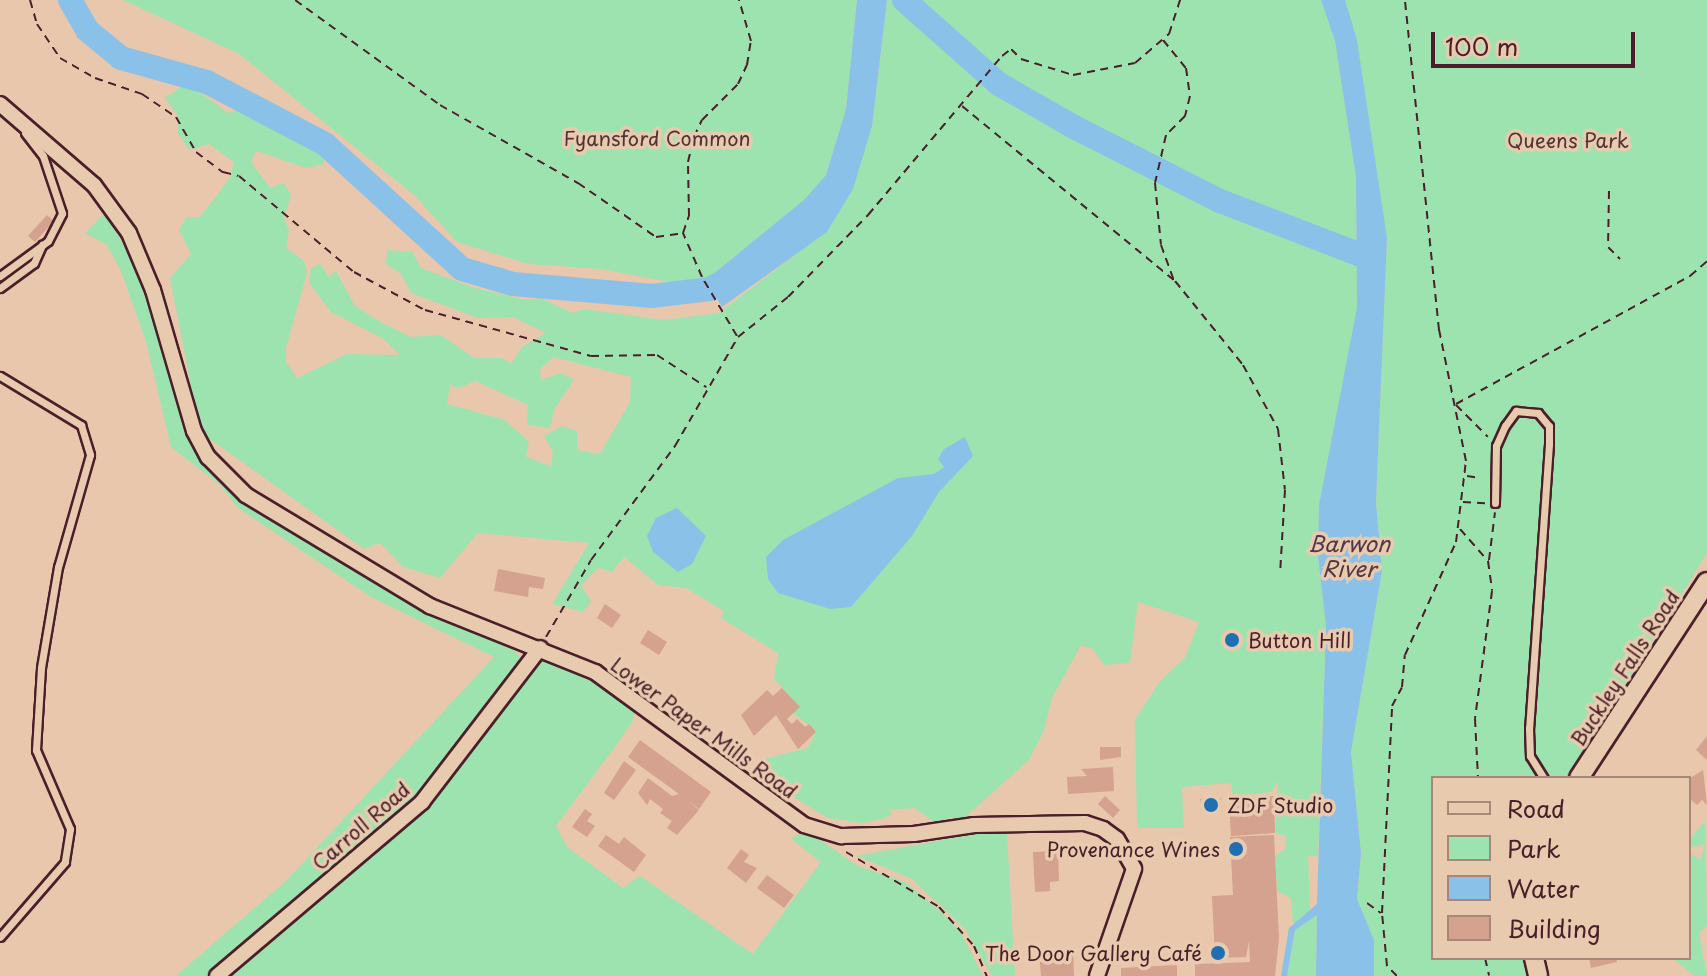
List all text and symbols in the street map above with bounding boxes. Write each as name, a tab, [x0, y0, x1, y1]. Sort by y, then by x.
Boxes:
scale bar	[1435, 16, 1639, 66]
text: 100 m	[1445, 28, 1518, 64]
park label: Fyansford Common	[563, 126, 751, 150]
park label: Queens Park	[1507, 128, 1629, 152]
water label: Barwon River	[1308, 529, 1390, 580]
street label: Buckley Falls Road	[1566, 585, 1684, 751]
place label: Button Hill	[1248, 628, 1351, 652]
marker: Button Hill	[1223, 631, 1241, 649]
street label: Lower Paper Mills Road	[606, 652, 802, 804]
legend	[1431, 776, 1691, 960]
street label: Carroll Road	[307, 777, 415, 875]
text: Road	[1507, 790, 1565, 826]
place label: ZDF Studio	[1227, 793, 1335, 817]
marker: ZDF Studio	[1202, 796, 1220, 814]
text: Park	[1507, 830, 1561, 866]
place label: Provenance Wines	[1047, 837, 1220, 861]
marker: Provenance Wines	[1227, 840, 1245, 858]
text: Water	[1507, 870, 1579, 906]
text: Building	[1507, 910, 1601, 946]
place label: The Door Gallery Café	[983, 941, 1202, 965]
marker: The Door Gallery Café	[1209, 944, 1227, 962]

